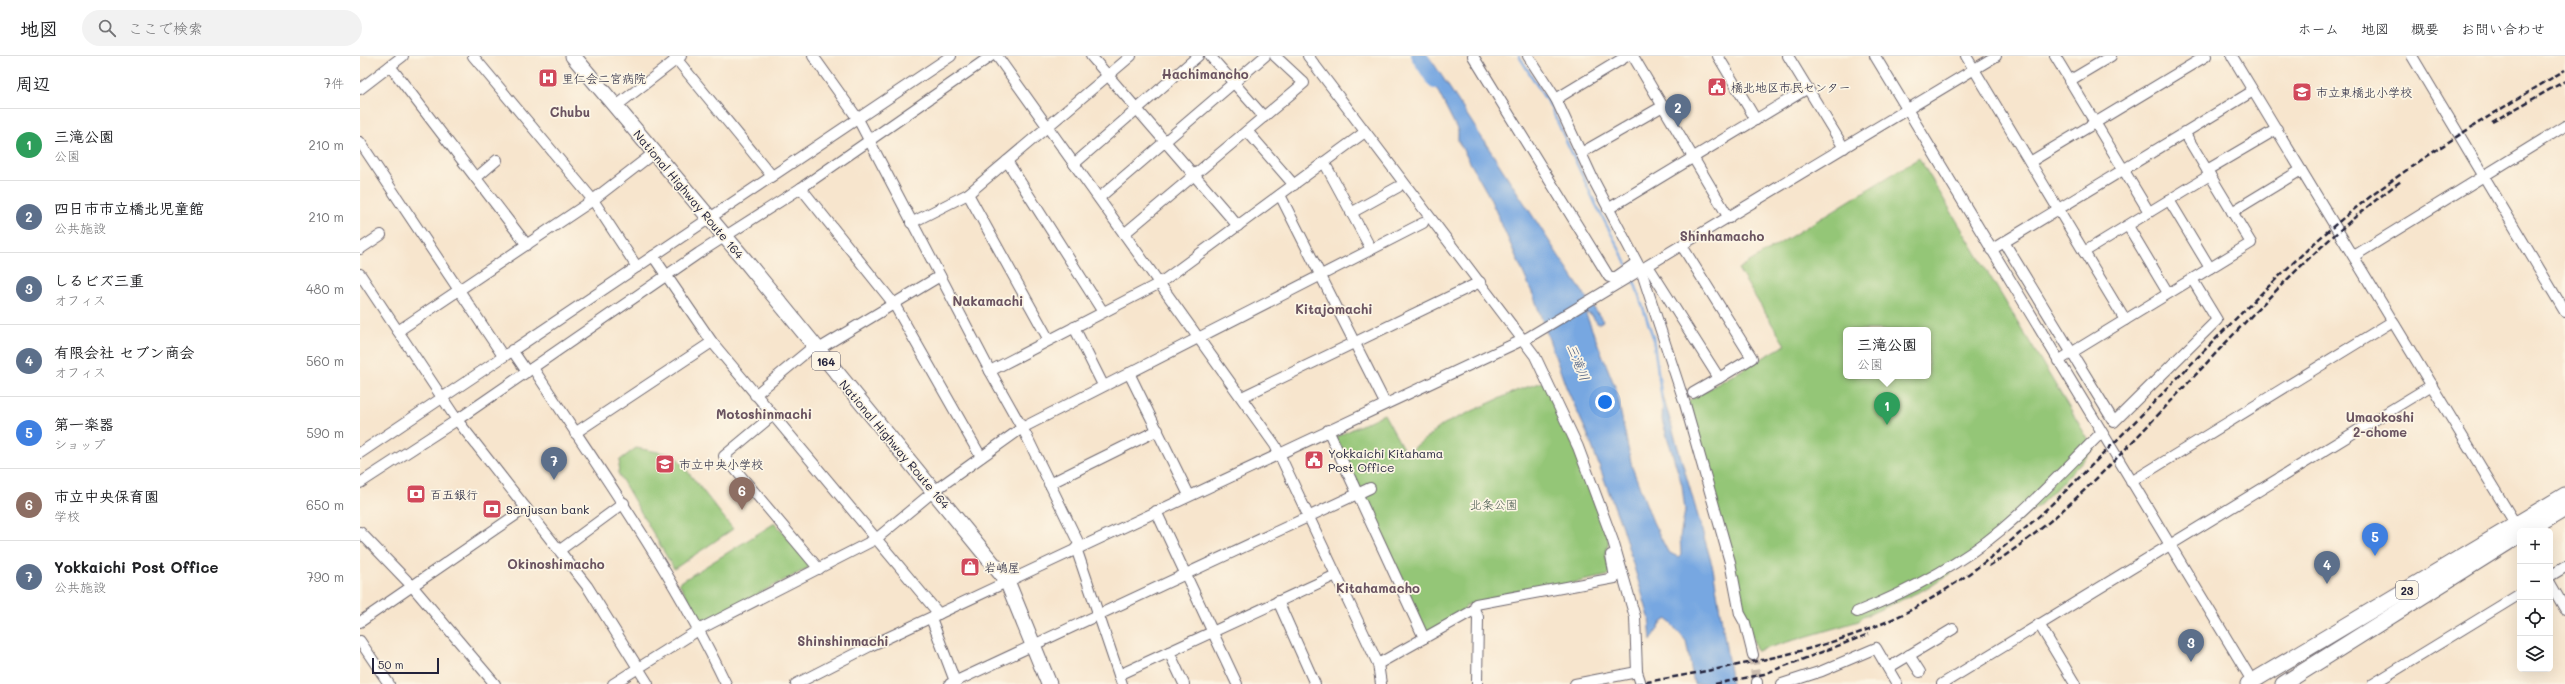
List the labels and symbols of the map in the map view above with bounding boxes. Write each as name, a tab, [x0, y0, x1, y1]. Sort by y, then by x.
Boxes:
district label: Hachimancho	[1161, 65, 1249, 82]
hospital icon: 里仁会二宮病院	[537, 67, 559, 89]
place label: 里仁会二宮病院	[562, 70, 646, 86]
public building icon: 橋北地区市民センター	[1706, 76, 1728, 98]
place label: 橋北地区市民センター	[1731, 79, 1851, 95]
school or university icon: 市立東橋北小学校	[2291, 81, 2313, 103]
place label: 市立東橋北小学校	[2316, 84, 2412, 100]
pin: 2	[1665, 94, 1691, 127]
district label: Chubu	[550, 103, 590, 120]
street label: National Highway Route 164	[630, 126, 748, 262]
district label: Shinhamacho	[1680, 227, 1764, 244]
district label: Nakamachi	[953, 292, 1023, 309]
district label: Kitajomachi	[1295, 300, 1373, 317]
water label: 三滝川	[1564, 341, 1594, 383]
road number: 164	[812, 352, 840, 370]
street label: National Highway Route 164	[836, 376, 954, 512]
your location	[1595, 392, 1615, 412]
pin: 1	[1874, 392, 1900, 425]
district label: Motoshinmachi	[716, 405, 812, 422]
district label: Umaokoshi 2-chome	[2346, 408, 2414, 440]
place label: Yokkaichi Kitahama Post Office	[1328, 445, 1443, 475]
pin: 7	[541, 447, 567, 480]
public building icon: Yokkaichi Kitahama Post Office	[1303, 449, 1325, 471]
school or university icon: 市立中央小学校	[654, 453, 676, 475]
place label: 市立中央小学校	[679, 456, 763, 472]
pin: 6	[729, 477, 755, 510]
bank icon: 百五銀行	[405, 483, 427, 505]
place label: 百五銀行	[430, 486, 478, 502]
park label: 北条公園	[1470, 496, 1518, 512]
bank icon: Sanjusan bank	[481, 498, 503, 520]
place label: Sanjusan bank	[506, 501, 589, 517]
pin: 5	[2362, 523, 2388, 556]
pin: 4	[2314, 551, 2340, 584]
district label: Okinoshimacho	[507, 555, 605, 572]
shop icon: 岩嶋屋	[959, 556, 981, 578]
place label: 岩嶋屋	[984, 559, 1020, 575]
district label: Kitahamacho	[1336, 579, 1420, 596]
road number: 23	[2396, 581, 2418, 599]
pin: 3	[2178, 629, 2204, 662]
district label: Shinshinmachi	[797, 632, 889, 649]
scale bar	[372, 656, 439, 675]

